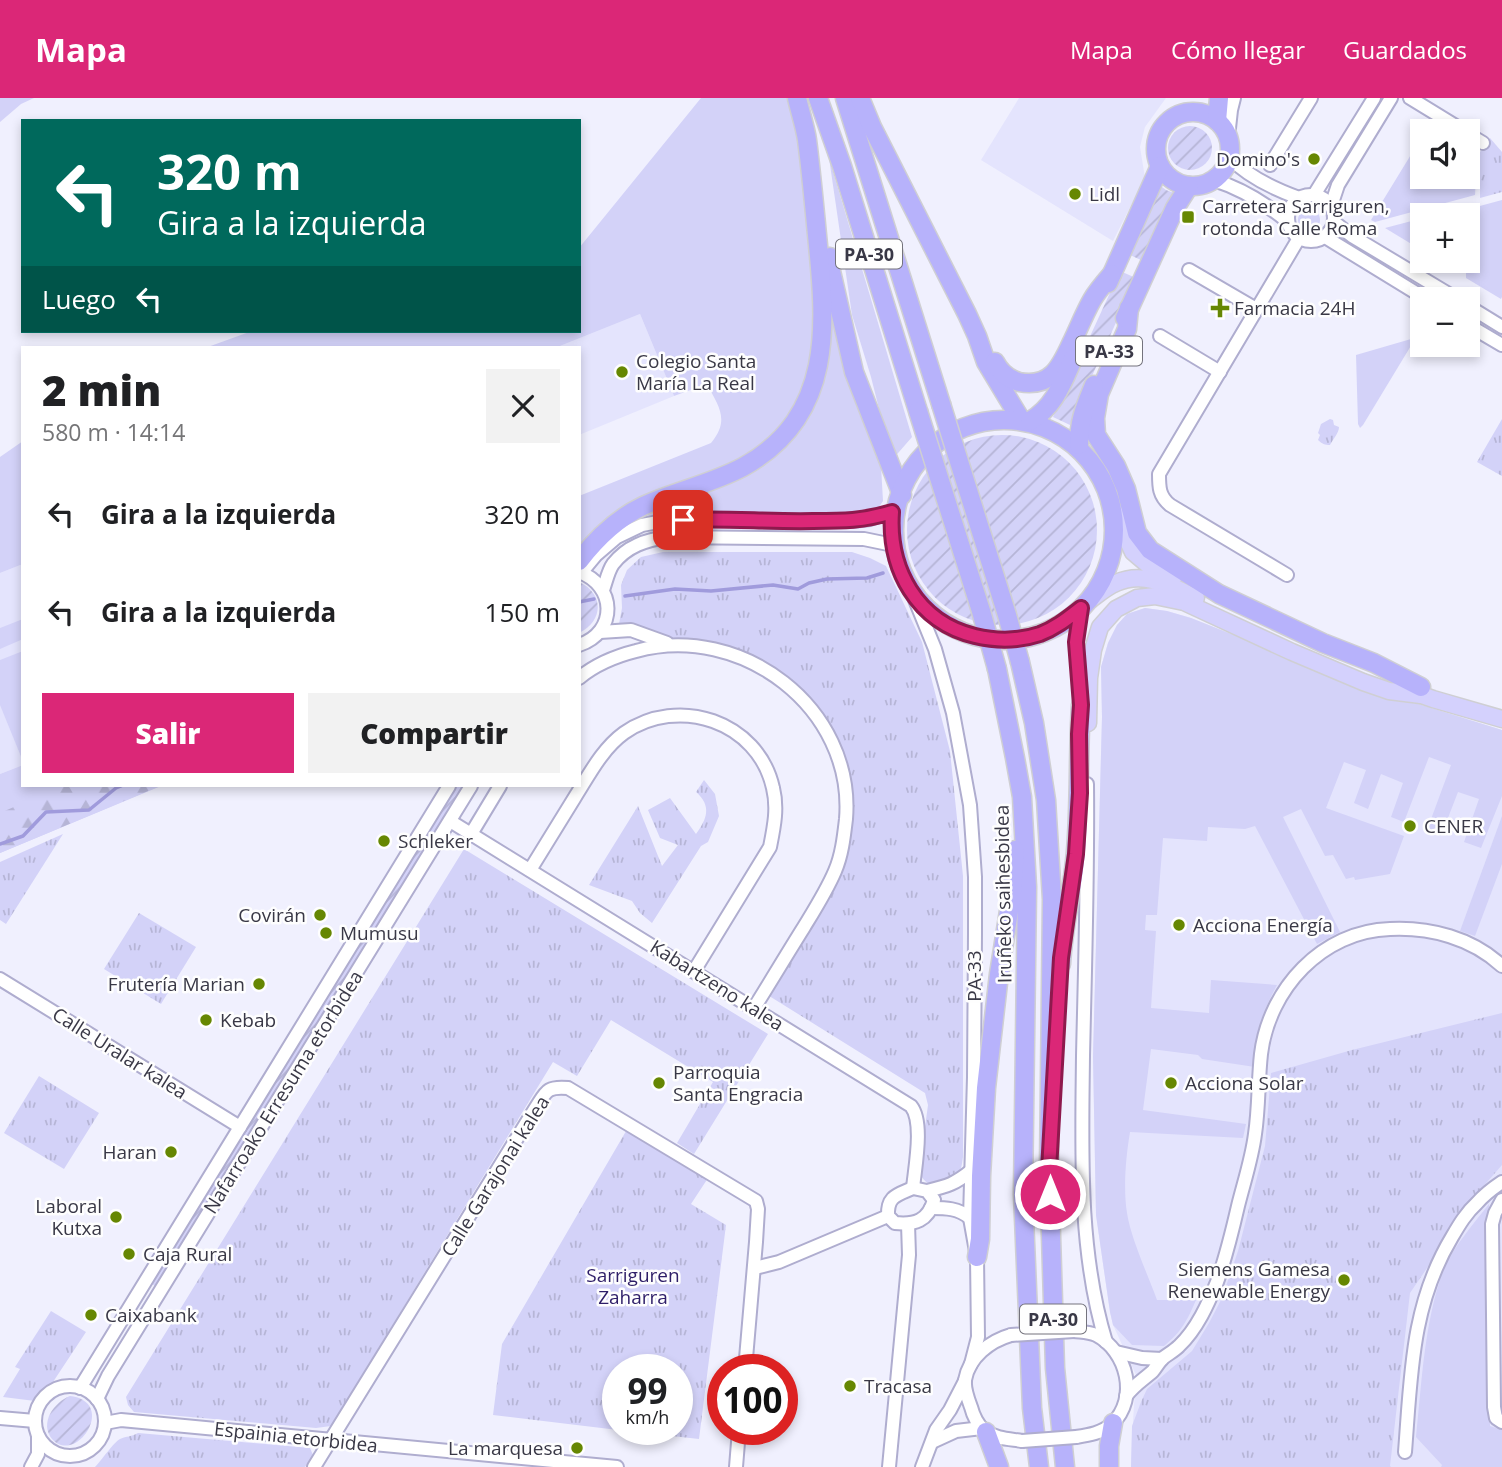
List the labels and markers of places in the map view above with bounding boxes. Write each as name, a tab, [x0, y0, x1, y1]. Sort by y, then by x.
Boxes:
place label: Domino's	[1216, 146, 1300, 172]
marker: Domino's	[1306, 151, 1322, 167]
place label: Lidl	[1089, 181, 1120, 207]
marker: Lidl	[1067, 186, 1083, 202]
place label: Carretera Sarriguren, rotonda Calle Roma	[1202, 193, 1390, 241]
marker: Carretera Sarriguren, rotonda Calle Roma	[1180, 209, 1196, 225]
place label: Farmacia 24H	[1234, 295, 1355, 321]
marker: Farmacia 24H	[1212, 300, 1228, 316]
place label: Colegio Santa María La Real	[636, 348, 756, 396]
marker: Colegio Santa María La Real	[614, 364, 630, 380]
pin	[653, 490, 713, 550]
place label: CENER	[1424, 813, 1483, 839]
marker: CENER	[1402, 818, 1418, 834]
place label: Schleker	[398, 828, 473, 854]
marker: Schleker	[376, 833, 392, 849]
place label: Covirán	[238, 902, 306, 928]
marker: Covirán	[312, 907, 328, 923]
place label: Acciona Energía	[1193, 912, 1333, 938]
marker: Acciona Energía	[1171, 917, 1187, 933]
place label: Mumusu	[340, 920, 419, 946]
marker: Mumusu	[318, 925, 334, 941]
place label: Frutería Marian	[108, 971, 245, 997]
marker: Frutería Marian	[251, 976, 267, 992]
place label: Kebab	[220, 1007, 276, 1033]
marker: Kebab	[198, 1012, 214, 1028]
place label: Parroquia Santa Engracia	[673, 1059, 803, 1107]
place label: Acciona Solar	[1185, 1070, 1304, 1096]
marker: Parroquia Santa Engracia	[651, 1075, 667, 1091]
marker: Acciona Solar	[1163, 1075, 1179, 1091]
place label: Haran	[102, 1139, 157, 1165]
marker: Haran	[163, 1144, 179, 1160]
place label: Laboral Kutxa	[35, 1193, 102, 1241]
marker: Laboral Kutxa	[108, 1209, 124, 1225]
place label: Caja Rural	[143, 1241, 232, 1267]
marker: Caja Rural	[121, 1246, 137, 1262]
place label: Siemens Gamesa Renewable Energy	[1167, 1256, 1330, 1304]
marker: Siemens Gamesa Renewable Energy	[1336, 1272, 1352, 1288]
place label: Caixabank	[105, 1302, 197, 1328]
marker: Caixabank	[83, 1307, 99, 1323]
place label: Tracasa	[864, 1373, 932, 1399]
marker: Tracasa	[842, 1378, 858, 1394]
place label: La marquesa	[448, 1435, 563, 1461]
marker: La marquesa	[569, 1440, 585, 1456]

